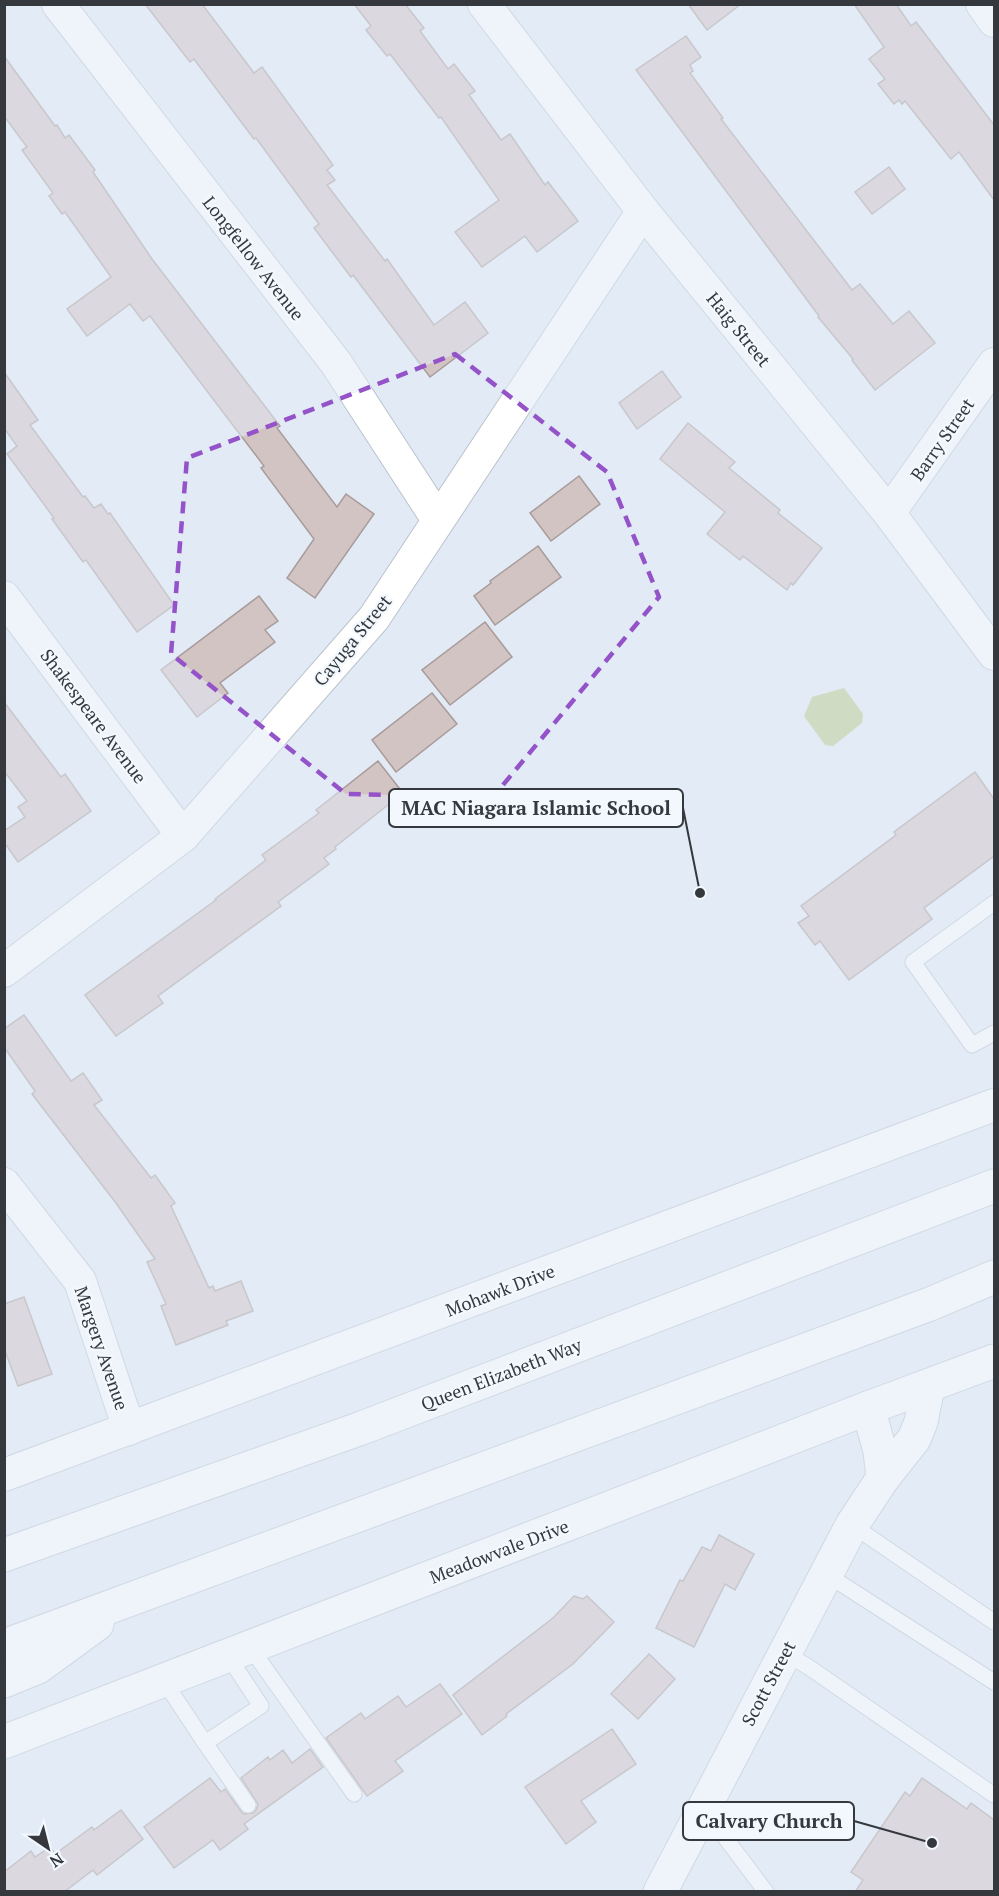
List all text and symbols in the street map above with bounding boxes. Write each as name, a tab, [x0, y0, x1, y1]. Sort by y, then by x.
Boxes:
street label: Longfellow Avenue	[198, 191, 310, 325]
street label: Haig Street	[702, 287, 777, 372]
street label: Barry Street	[905, 393, 979, 485]
street label: Cayuga Street	[308, 589, 396, 691]
street label: Shakespeare Avenue	[36, 644, 152, 788]
callout: MAC Niagara Islamic School	[389, 789, 683, 827]
text: MAC Niagara Islamic School	[401, 794, 671, 821]
street label: Mohawk Drive	[442, 1258, 558, 1322]
street label: Margery Avenue	[70, 1283, 134, 1413]
street label: Queen Elizabeth Way	[417, 1332, 586, 1416]
street label: Meadowvale Drive	[426, 1513, 572, 1589]
street label: Scott Street	[736, 1636, 801, 1730]
callout: Calvary Church	[683, 1802, 854, 1840]
text: Calvary Church	[696, 1807, 843, 1834]
north arrow	[18, 1818, 78, 1878]
text: N	[45, 1848, 68, 1873]

